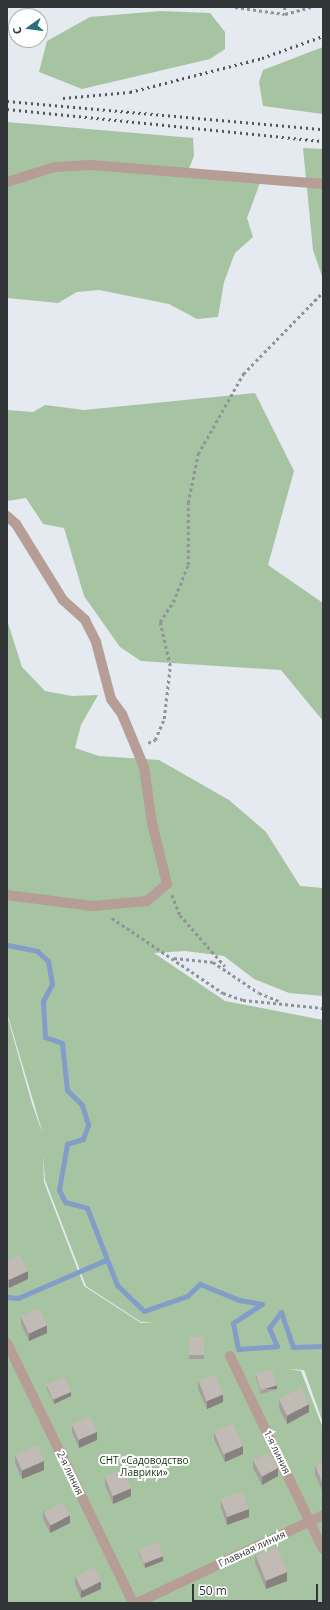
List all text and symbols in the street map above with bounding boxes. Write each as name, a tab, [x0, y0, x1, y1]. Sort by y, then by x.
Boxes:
north arrow	[8, 8, 48, 48]
text: С	[9, 26, 25, 36]
street label: 1-я линия	[261, 1428, 293, 1476]
street label: 2-я линия	[54, 1449, 86, 1497]
park label: СНТ «Садоводство Лаврики»	[99, 1454, 189, 1478]
street label: Главная линия	[217, 1528, 287, 1570]
scale bar	[194, 1576, 320, 1602]
text: 50 m	[199, 1582, 227, 1599]

